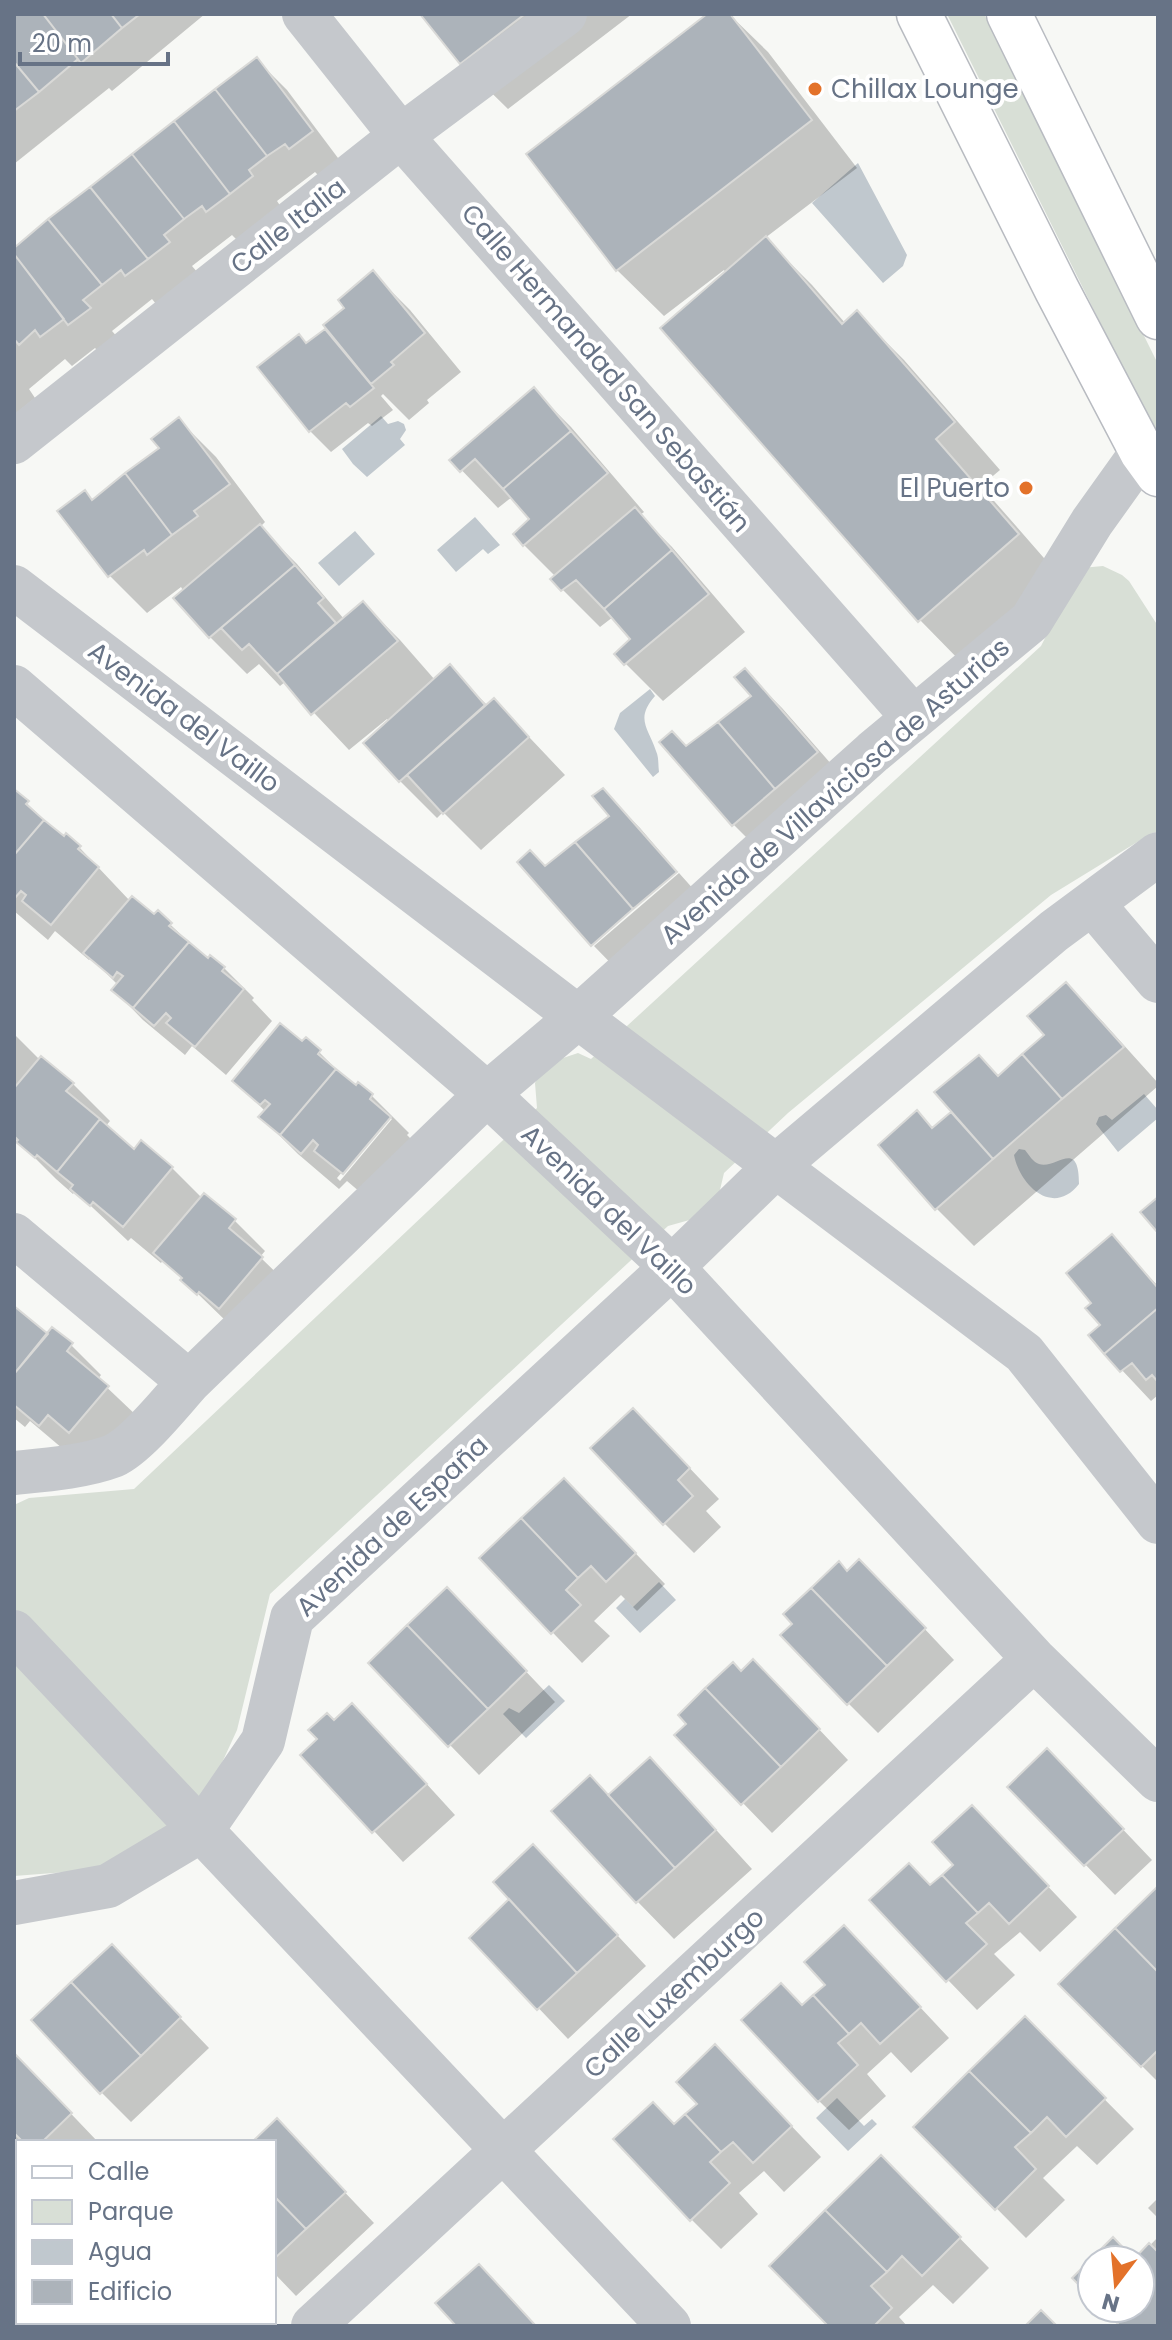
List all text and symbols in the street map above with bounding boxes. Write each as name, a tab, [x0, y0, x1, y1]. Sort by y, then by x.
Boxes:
scale bar	[20, 16, 168, 66]
text: 20 m	[32, 27, 92, 60]
place label: Chillax Lounge	[831, 71, 1019, 107]
marker: Chillax Lounge	[806, 80, 824, 98]
street label: Calle Italia	[223, 170, 353, 282]
street label: Calle Hermandad San Sebastián	[453, 196, 759, 540]
place label: El Puerto	[900, 470, 1010, 506]
marker: El Puerto	[1017, 479, 1035, 497]
street label: Avenida de Villaviciosa de Asturias	[653, 629, 1017, 953]
street label: Avenida del Vaillo	[81, 633, 287, 801]
street label: Avenida del Vaillo	[513, 1117, 705, 1303]
street label: Avenida de España	[288, 1427, 496, 1625]
street label: Calle Luxemburgo	[576, 1900, 772, 2086]
legend	[16, 2140, 276, 2324]
text: Calle	[88, 2155, 149, 2188]
text: Parque	[88, 2195, 174, 2228]
text: Agua	[88, 2235, 152, 2268]
north arrow	[1076, 2244, 1156, 2324]
text: Edificio	[88, 2275, 172, 2308]
text: N	[1098, 2286, 1123, 2320]

